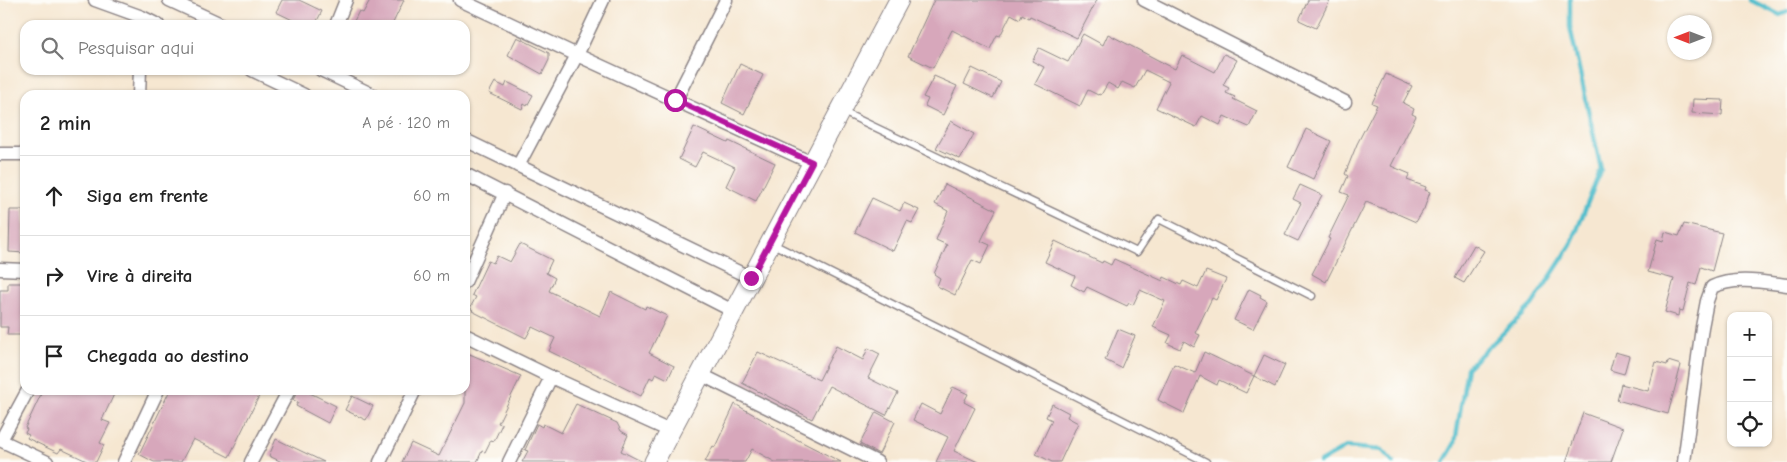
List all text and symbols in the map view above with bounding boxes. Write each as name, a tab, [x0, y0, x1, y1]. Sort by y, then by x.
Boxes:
north arrow	[1667, 15, 1712, 60]
search box	[20, 20, 470, 75]
icon: search	[38, 34, 66, 62]
text: Pesquisar aqui	[78, 37, 194, 59]
route start	[664, 89, 687, 112]
text: 2 min	[40, 111, 91, 135]
text: A pé · 120 m	[362, 114, 450, 132]
icon: ahead	[40, 182, 68, 210]
text: Siga em frente	[87, 185, 208, 207]
text: 60 m	[413, 187, 450, 205]
icon: right	[40, 262, 68, 290]
text: Vire à direita	[87, 265, 192, 287]
text: 60 m	[413, 267, 450, 285]
route end	[740, 267, 763, 290]
map controls	[1727, 312, 1772, 447]
button: +	[1727, 312, 1772, 357]
icon: arrive	[40, 342, 68, 370]
text: Chegada ao destino	[87, 345, 249, 367]
button: −	[1727, 357, 1772, 402]
button: locate	[1727, 402, 1772, 447]

